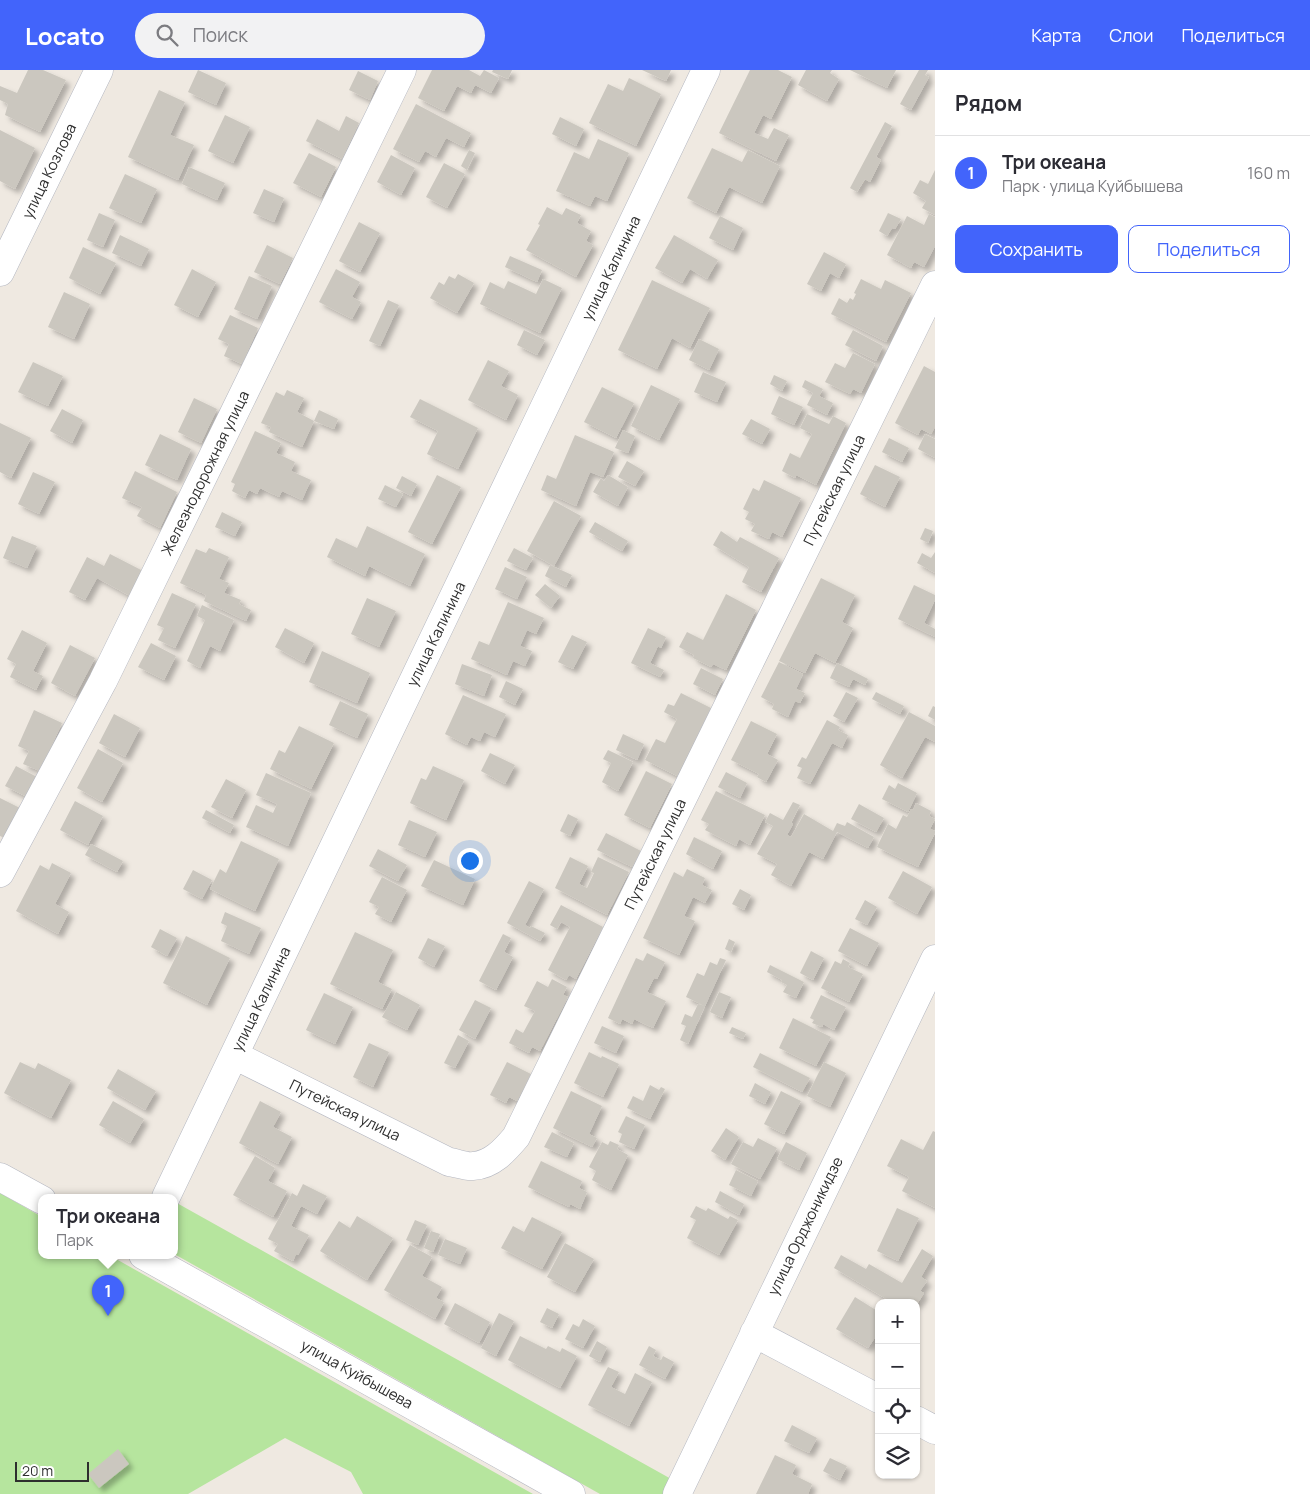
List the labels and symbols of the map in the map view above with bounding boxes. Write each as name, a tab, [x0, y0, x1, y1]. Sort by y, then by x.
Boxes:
street label: улица Козлова	[17, 120, 81, 222]
street label: улица Калинина	[576, 212, 646, 324]
street label: Железнодорожная улица	[156, 387, 254, 559]
street label: Путейская улица	[798, 431, 870, 549]
street label: улица Калинина	[401, 578, 471, 690]
street label: Путейская улица	[619, 795, 691, 913]
your location	[457, 848, 483, 874]
street label: улица Калинина	[226, 943, 296, 1055]
street label: Путейская улица	[286, 1074, 404, 1146]
street label: улица Орджоникидзе	[762, 1153, 848, 1299]
pin: 1	[92, 1275, 124, 1316]
street label: улица Куйбышева	[297, 1334, 417, 1414]
scale bar	[15, 1459, 89, 1482]

